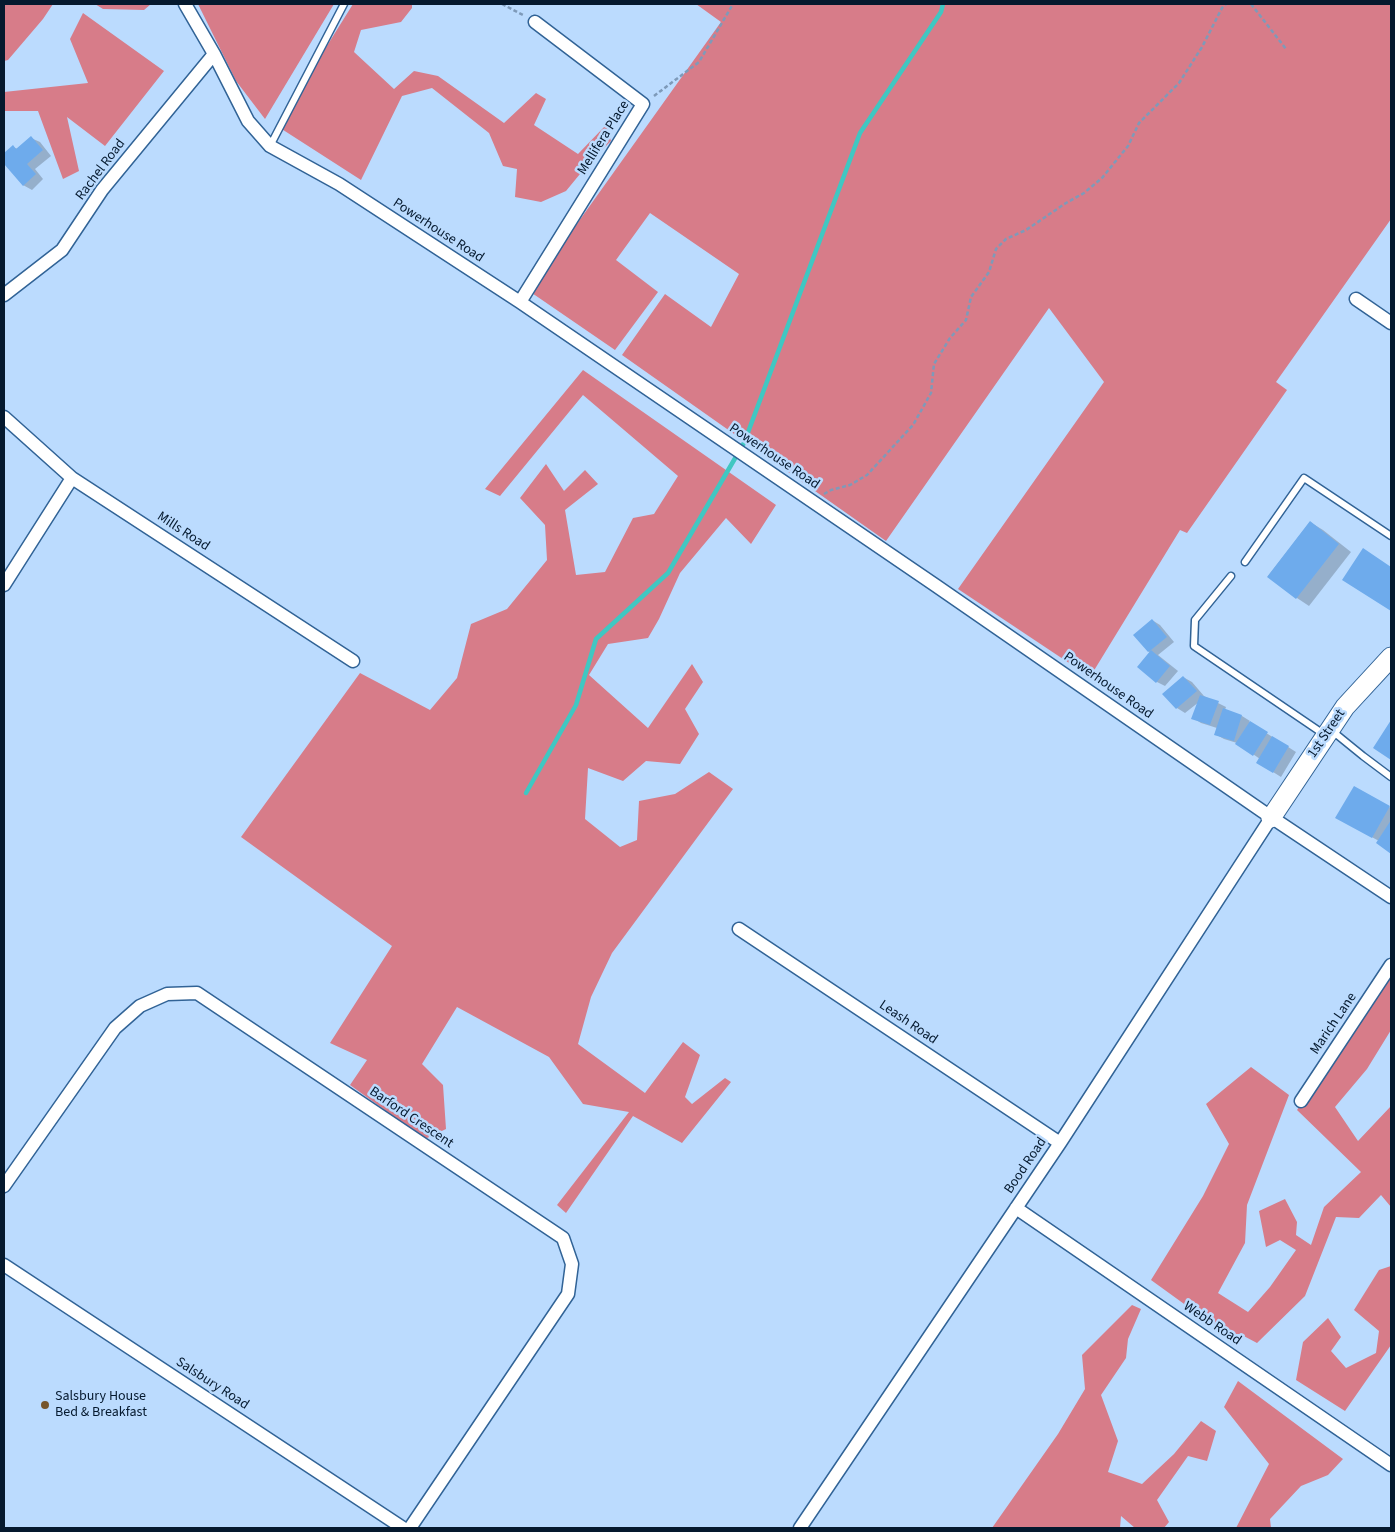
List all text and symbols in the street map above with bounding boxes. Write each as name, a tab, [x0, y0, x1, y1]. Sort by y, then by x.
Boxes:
street label: Mellifera Place	[574, 98, 634, 178]
street label: Rachel Road	[73, 136, 129, 204]
street label: Powerhouse Road	[389, 195, 487, 267]
street label: Powerhouse Road	[726, 421, 822, 493]
street label: Mills Road	[153, 509, 213, 555]
street label: Powerhouse Road	[1060, 649, 1156, 723]
street label: 1st Street	[1305, 706, 1349, 762]
street label: Marich Lane	[1307, 990, 1361, 1058]
street label: Leash Road	[876, 997, 940, 1049]
street label: Barford Crescent	[366, 1084, 456, 1152]
street label: Bood Road	[1001, 1135, 1051, 1197]
street label: Webb Road	[1180, 1299, 1244, 1349]
street label: Salsbury Road	[172, 1354, 252, 1414]
place label: Salsbury House Bed & Breakfast	[55, 1389, 147, 1421]
marker: Salsbury House Bed & Breakfast	[39, 1399, 51, 1411]

